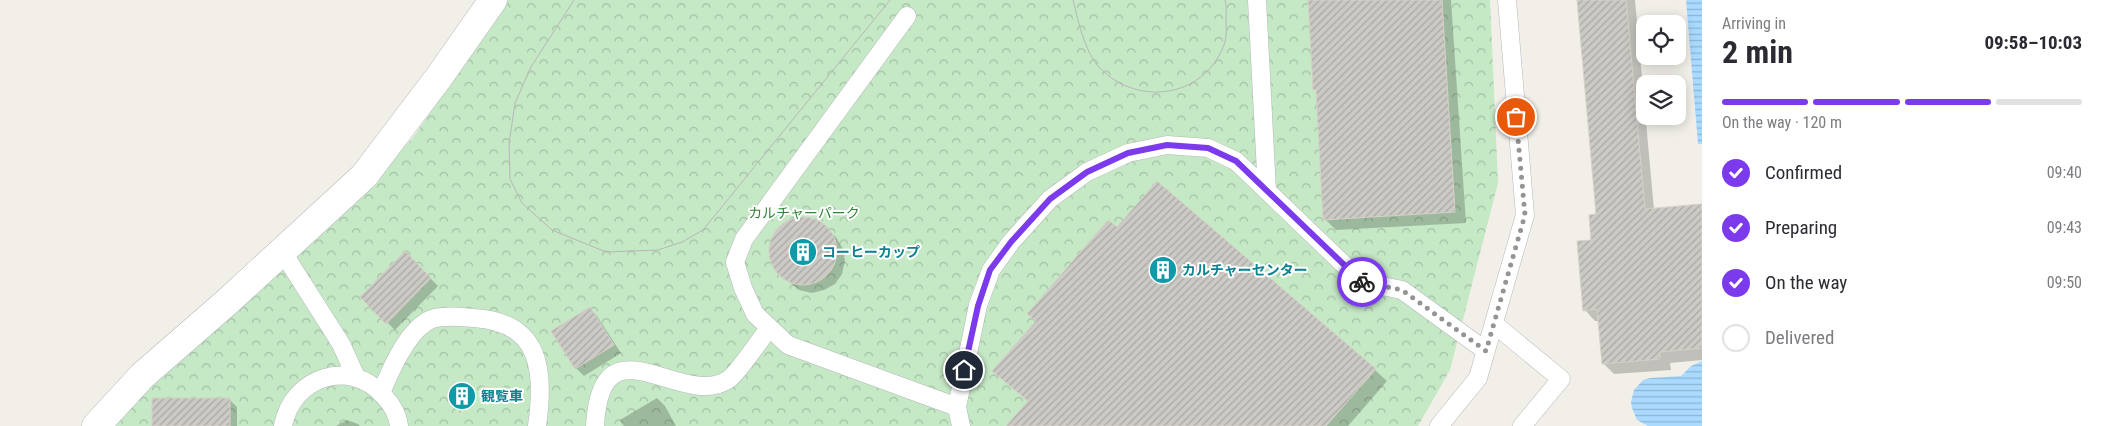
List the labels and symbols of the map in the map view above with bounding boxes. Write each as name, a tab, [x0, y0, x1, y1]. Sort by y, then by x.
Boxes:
pin	[1495, 96, 1537, 138]
park label: カルチャーパーク	[748, 205, 860, 221]
building icon: コーヒーカップ	[788, 237, 818, 267]
place label: コーヒーカップ	[822, 244, 920, 260]
building icon: カルチャーセンター	[1148, 255, 1178, 285]
courier	[1337, 257, 1387, 307]
place label: カルチャーセンター	[1182, 262, 1308, 278]
pin	[943, 349, 985, 391]
building icon: 観覧車	[447, 381, 477, 411]
place label: 観覧車	[481, 388, 523, 404]

